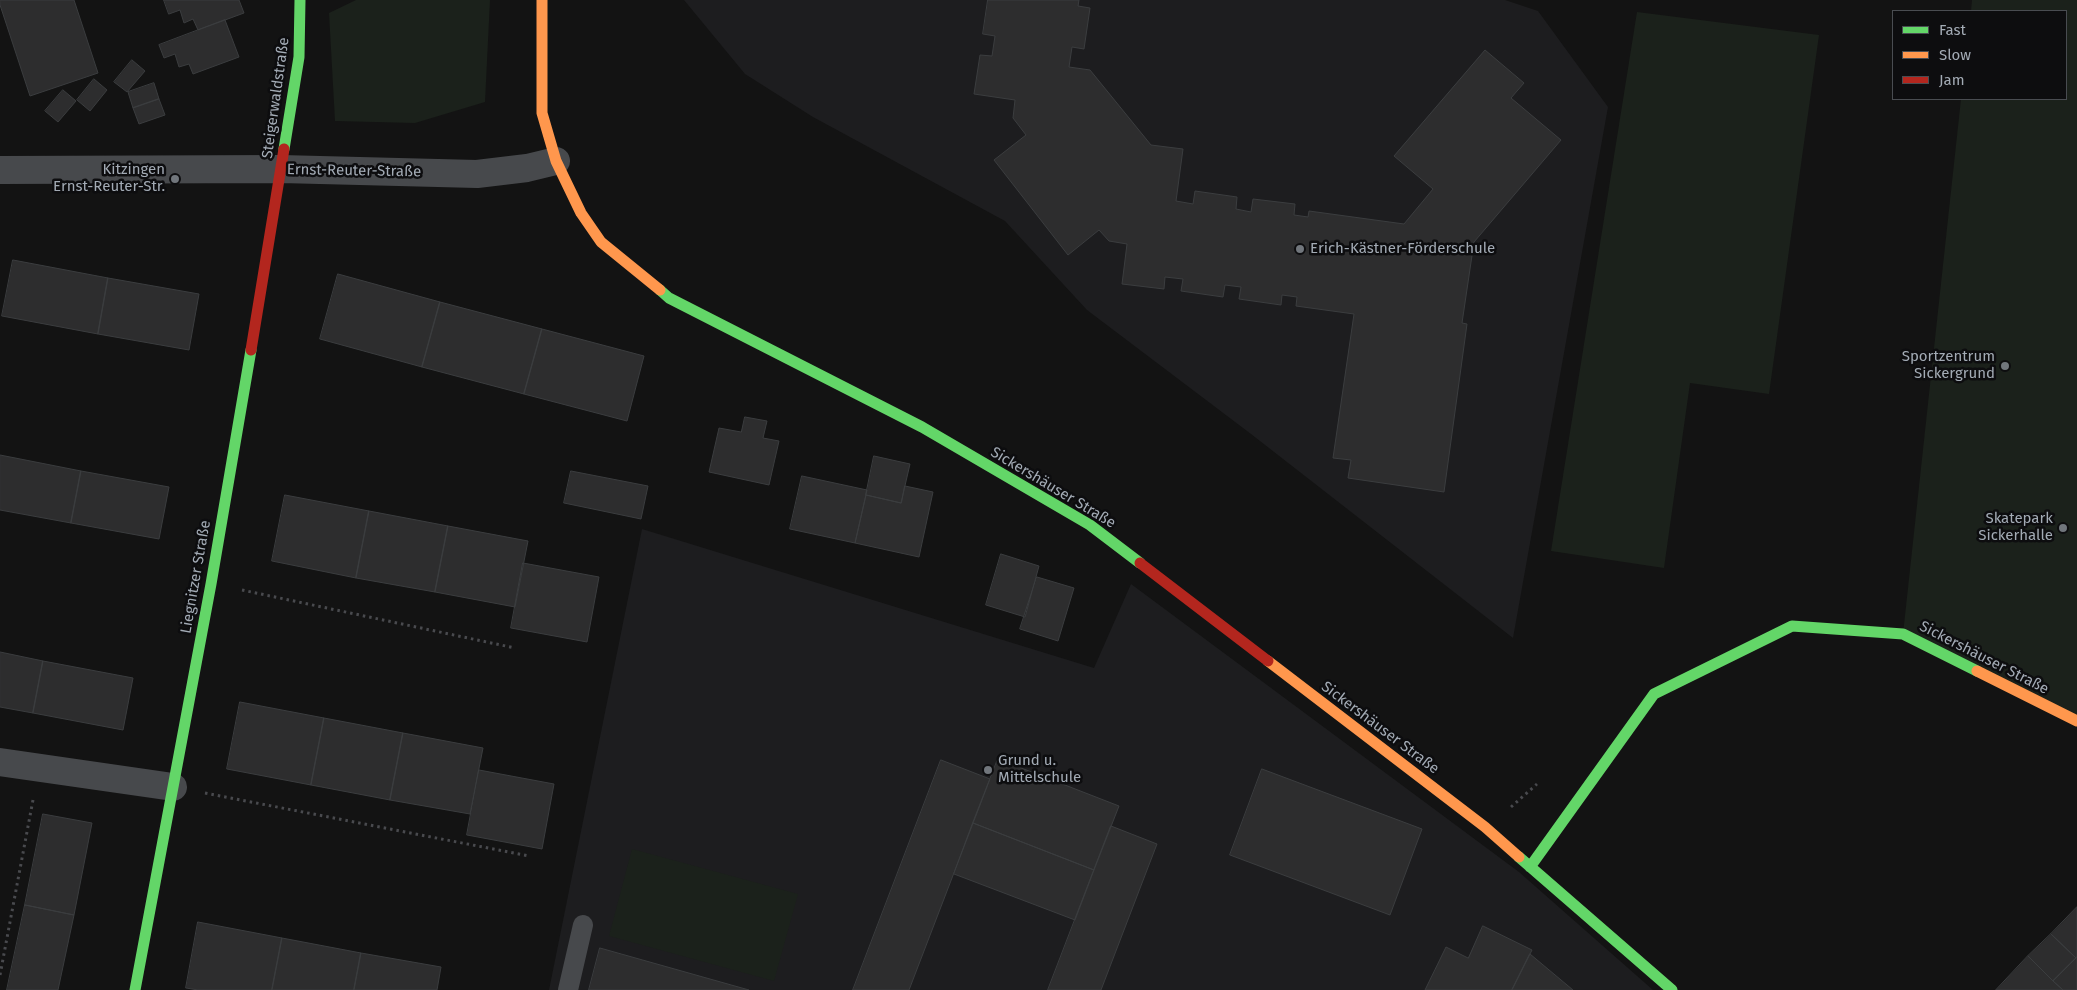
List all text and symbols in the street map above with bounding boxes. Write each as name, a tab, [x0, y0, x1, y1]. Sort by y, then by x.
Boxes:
legend	[1892, 10, 2067, 100]
text: Fast	[1939, 21, 1966, 39]
street label: Steigerwaldstraße	[259, 36, 293, 160]
text: Slow	[1939, 46, 1971, 64]
text: Jam	[1939, 71, 1965, 89]
place label: Kitzingen Ernst-Reuter-Str.	[53, 161, 165, 196]
street label: Ernst-Reuter-Straße	[287, 161, 421, 181]
marker: Kitzingen Ernst-Reuter-Str.	[169, 173, 181, 185]
place label: Erich-Kästner-Förderschule	[1310, 240, 1495, 258]
marker: Erich-Kästner-Förderschule	[1294, 243, 1306, 255]
place label: Sportzentrum Sickergrund	[1902, 348, 1995, 383]
marker: Sportzentrum Sickergrund	[1999, 360, 2011, 372]
street label: Sickershäuser Straße	[987, 444, 1119, 532]
place label: Skatepark Sickerhalle	[1978, 510, 2053, 545]
street label: Liegnitzer Straße	[177, 519, 215, 635]
marker: Skatepark Sickerhalle	[2057, 522, 2069, 534]
street label: Sickershäuser Straße	[1916, 618, 2052, 698]
street label: Sickershäuser Straße	[1318, 678, 1442, 778]
place label: Grund u. Mittelschule	[998, 752, 1081, 787]
marker: Grund u. Mittelschule	[982, 764, 994, 776]

